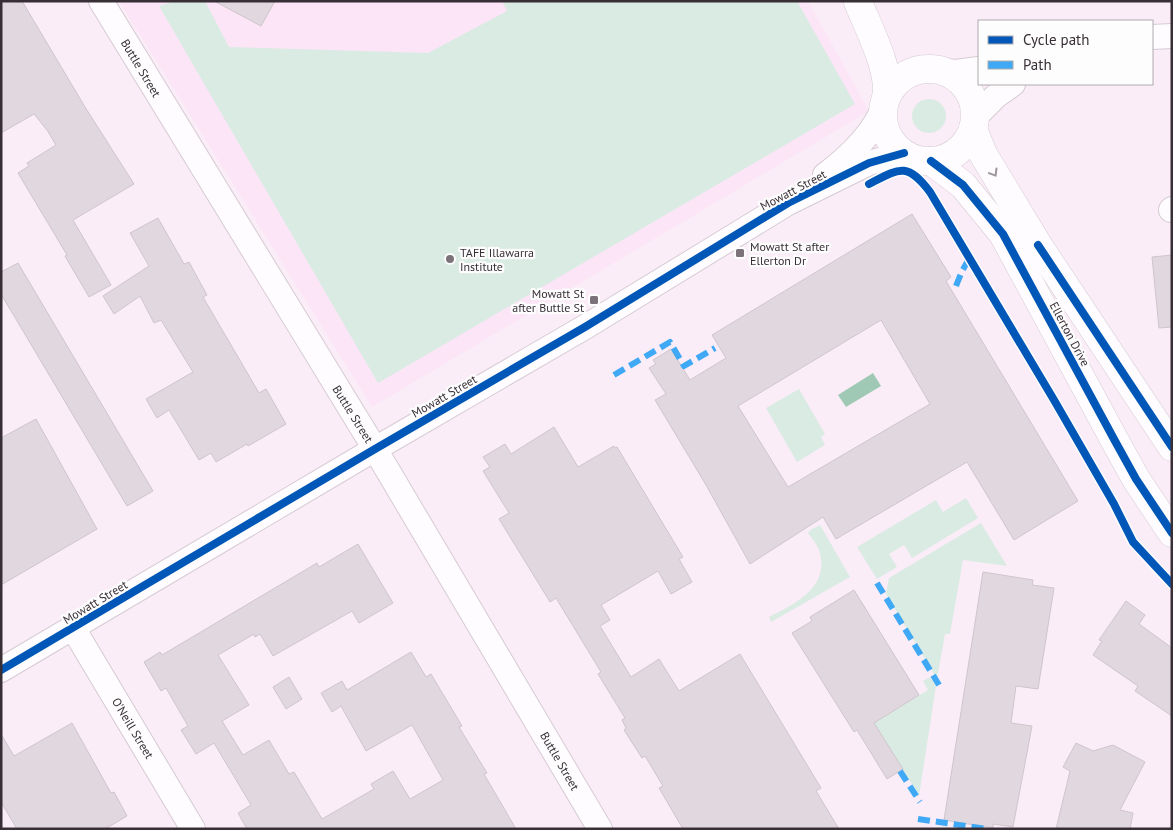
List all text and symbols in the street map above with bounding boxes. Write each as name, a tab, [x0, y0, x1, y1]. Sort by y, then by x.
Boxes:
legend	[978, 20, 1153, 85]
text: Cycle path	[1023, 30, 1089, 49]
street label: Buttle Street	[118, 36, 164, 100]
text: Path	[1023, 55, 1052, 74]
street label: Mowatt Street	[757, 166, 829, 214]
one-way arrow	[987, 167, 997, 176]
place label: Mowatt St after Ellerton Dr	[750, 239, 829, 268]
place label: TAFE Illawarra Institute	[460, 245, 534, 274]
marker: Mowatt St after Ellerton Dr	[734, 247, 746, 259]
marker: TAFE Illawarra Institute	[444, 253, 456, 265]
place label: Mowatt St after Buttle St	[512, 286, 584, 315]
marker: Mowatt St after Buttle St	[588, 294, 600, 306]
street label: Ellerton Drive	[1047, 299, 1093, 369]
street label: Mowatt Street	[409, 371, 479, 421]
street label: Buttle Street	[329, 382, 377, 446]
street label: Mowatt Street	[60, 577, 130, 627]
street label: O'Neill Street	[109, 695, 157, 761]
street label: Buttle Street	[537, 729, 583, 793]

